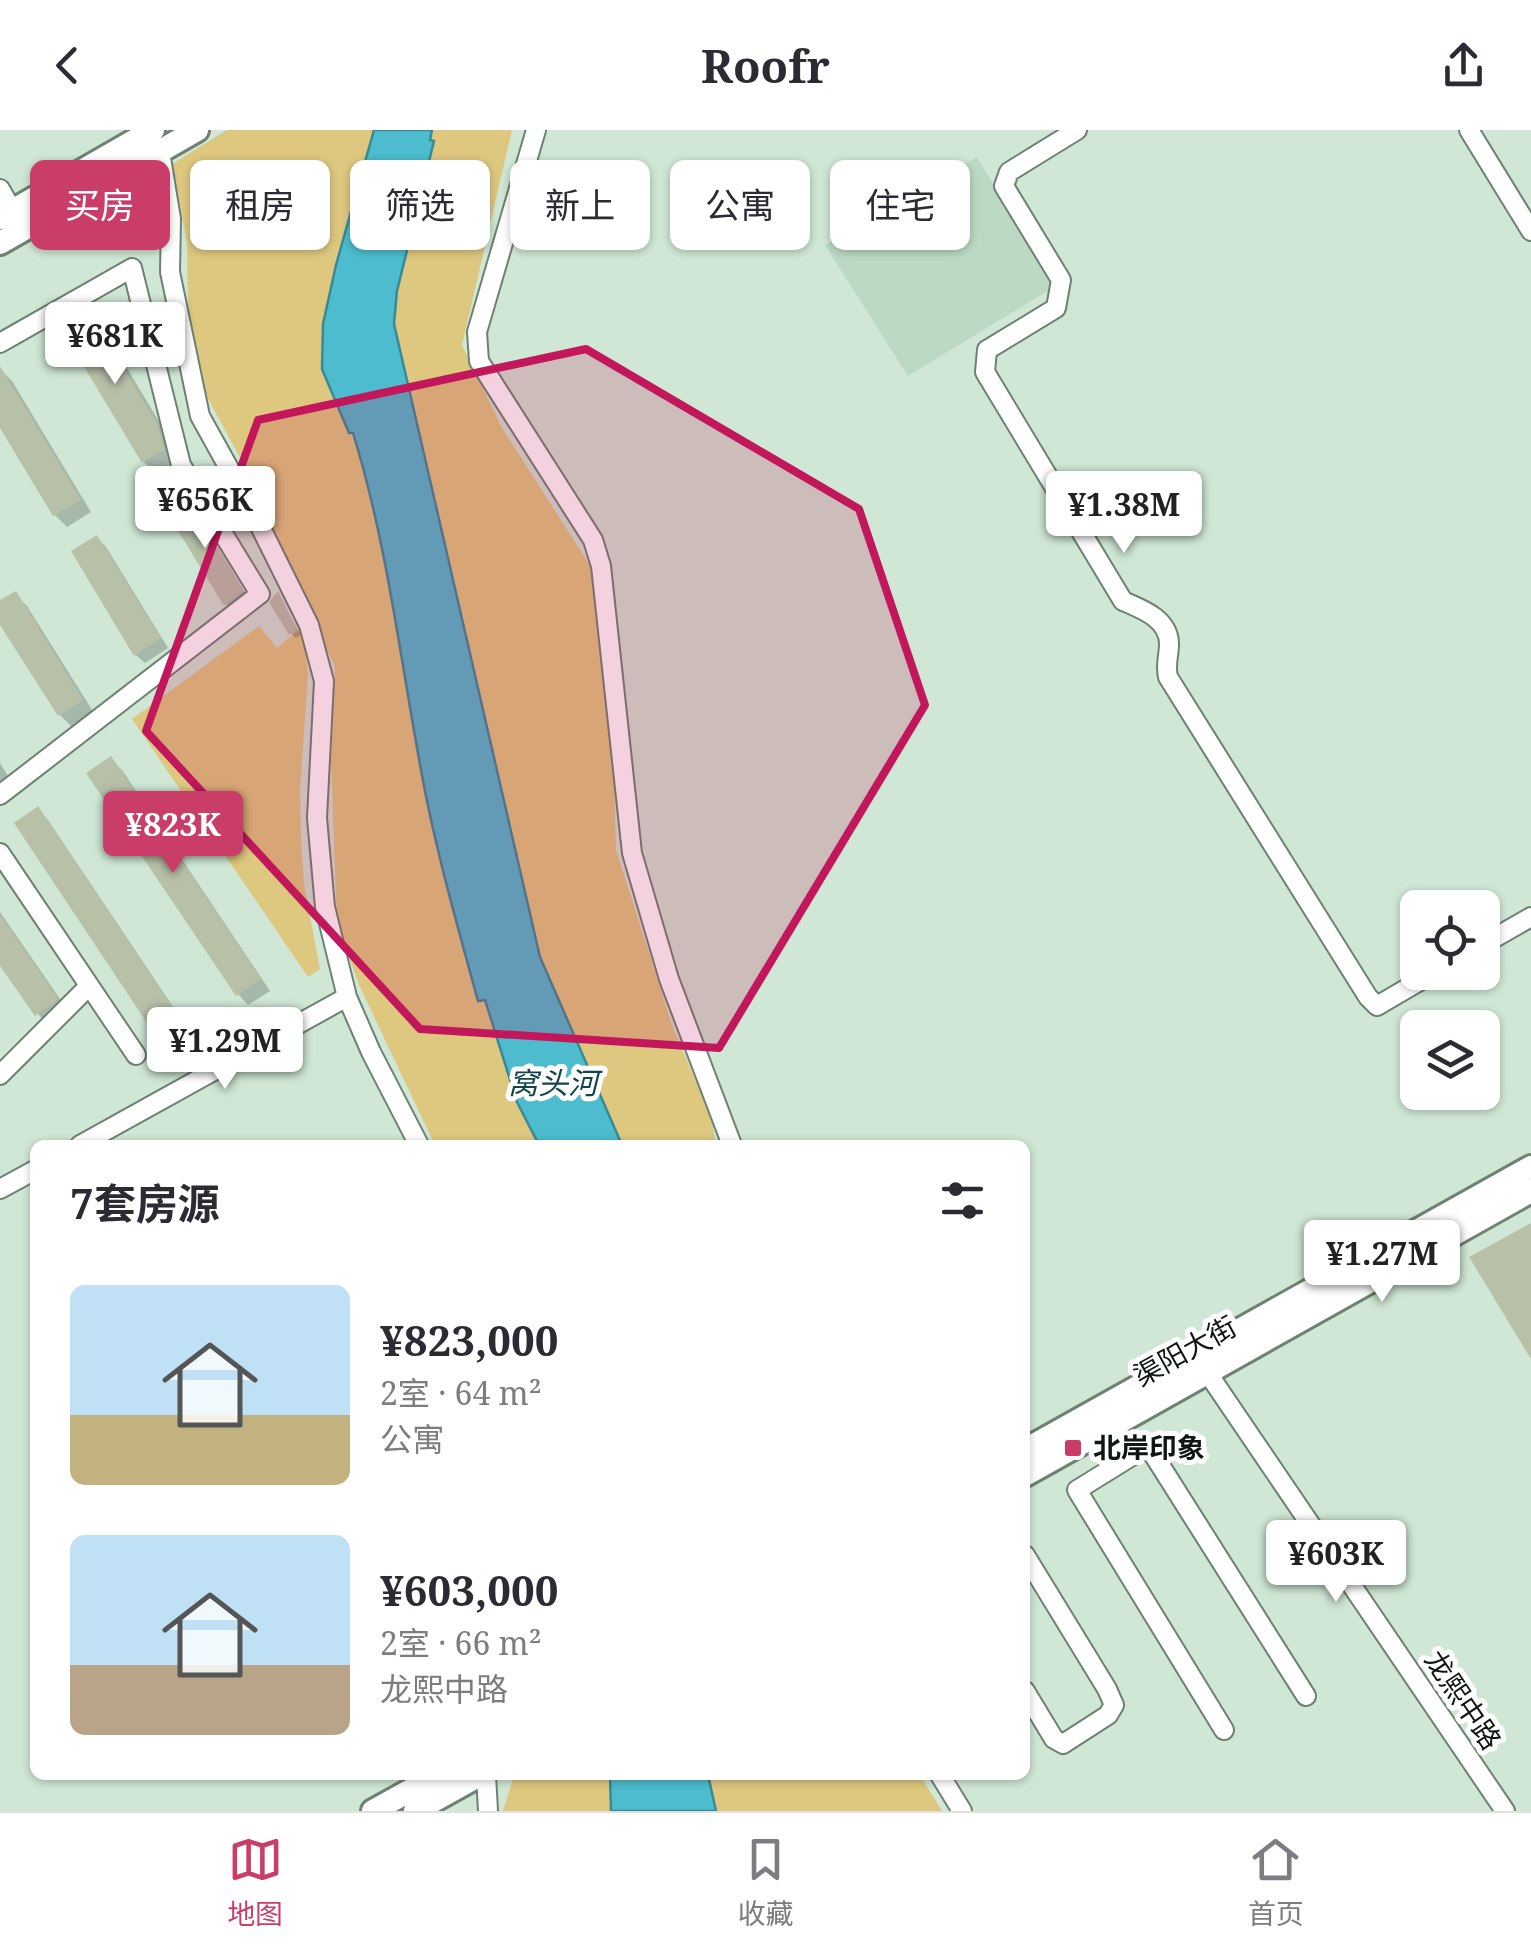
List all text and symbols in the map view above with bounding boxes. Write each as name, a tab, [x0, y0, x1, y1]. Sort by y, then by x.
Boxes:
text: Roofr	[701, 35, 830, 96]
icon: back	[40, 38, 95, 93]
icon: share	[1436, 38, 1491, 93]
chip: 买房	[30, 160, 170, 250]
chip: 租房	[190, 160, 330, 250]
chip: 筛选	[350, 160, 490, 250]
chip: 新上	[510, 160, 650, 250]
chip: 公寓	[670, 160, 810, 250]
chip: 住宅	[830, 160, 970, 250]
pin: ¥681K	[45, 302, 185, 387]
text: ¥681K	[67, 313, 163, 356]
pin: ¥656K	[135, 466, 275, 551]
pin: ¥1.38M	[1043, 471, 1205, 556]
text: ¥656K	[157, 477, 253, 520]
text: ¥1.38M	[1068, 482, 1180, 525]
pin: ¥823K	[103, 791, 243, 876]
text: ¥823K	[125, 802, 221, 845]
map controls	[1400, 890, 1500, 1110]
button: locate	[1400, 890, 1500, 990]
pin: ¥1.29M	[144, 1007, 306, 1092]
button: layers	[1400, 1010, 1500, 1110]
text: ¥1.29M	[169, 1018, 281, 1061]
water label: 窝头河	[508, 1062, 603, 1103]
icon: filters	[935, 1173, 990, 1228]
text: 7套房源	[70, 1174, 220, 1231]
pin: ¥1.27M	[1301, 1220, 1463, 1305]
text: ¥1.27M	[1326, 1231, 1438, 1274]
street label: 渠阳大街	[1126, 1306, 1243, 1394]
text: ¥823,000	[380, 1311, 558, 1368]
icon: home	[150, 1325, 270, 1445]
text: 2室 · 64 m²	[380, 1371, 542, 1414]
text: 公寓	[380, 1417, 444, 1460]
place label: 北岸印象	[1093, 1428, 1205, 1466]
marker: 北岸印象	[1062, 1437, 1084, 1459]
pin: ¥603K	[1266, 1520, 1406, 1605]
text: ¥603K	[1288, 1531, 1384, 1574]
text: ¥603,000	[380, 1561, 558, 1618]
icon: home	[150, 1575, 270, 1695]
text: 2室 · 66 m²	[380, 1621, 542, 1664]
street label: 龙熙中路	[1417, 1642, 1511, 1756]
text: 龙熙中路	[380, 1667, 508, 1710]
tab: 地图	[227, 1832, 283, 1932]
tab: 收藏	[737, 1832, 794, 1932]
tab: 首页	[1248, 1832, 1304, 1932]

